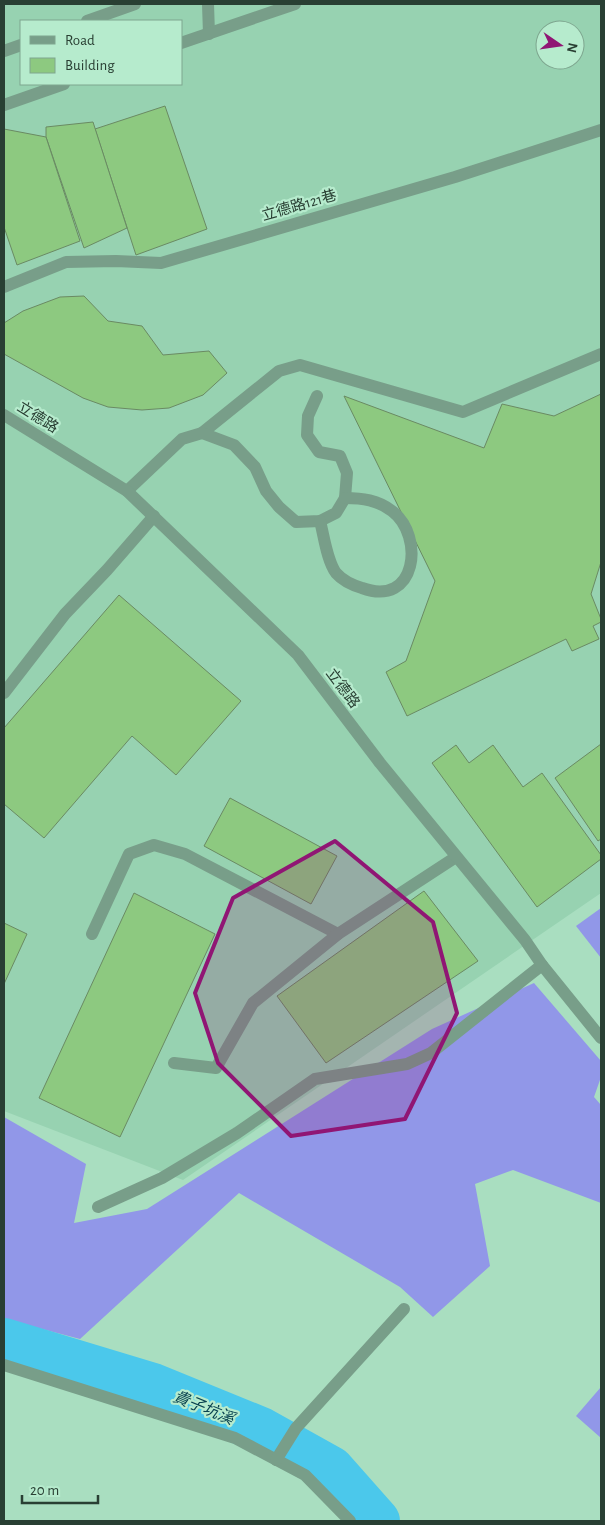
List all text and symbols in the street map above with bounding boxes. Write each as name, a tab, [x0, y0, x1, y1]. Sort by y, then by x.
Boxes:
legend	[20, 20, 182, 85]
north arrow	[535, 20, 585, 70]
text: Road	[65, 33, 95, 48]
text: N	[564, 41, 580, 54]
text: Building	[65, 58, 115, 73]
street label: 立德路121巷	[259, 186, 338, 223]
street label: 立德路	[15, 397, 62, 436]
street label: 立德路	[323, 665, 364, 711]
water label: 貴子坑溪	[171, 1388, 239, 1428]
scale bar	[22, 1472, 99, 1504]
text: 20 m	[30, 1483, 59, 1498]

